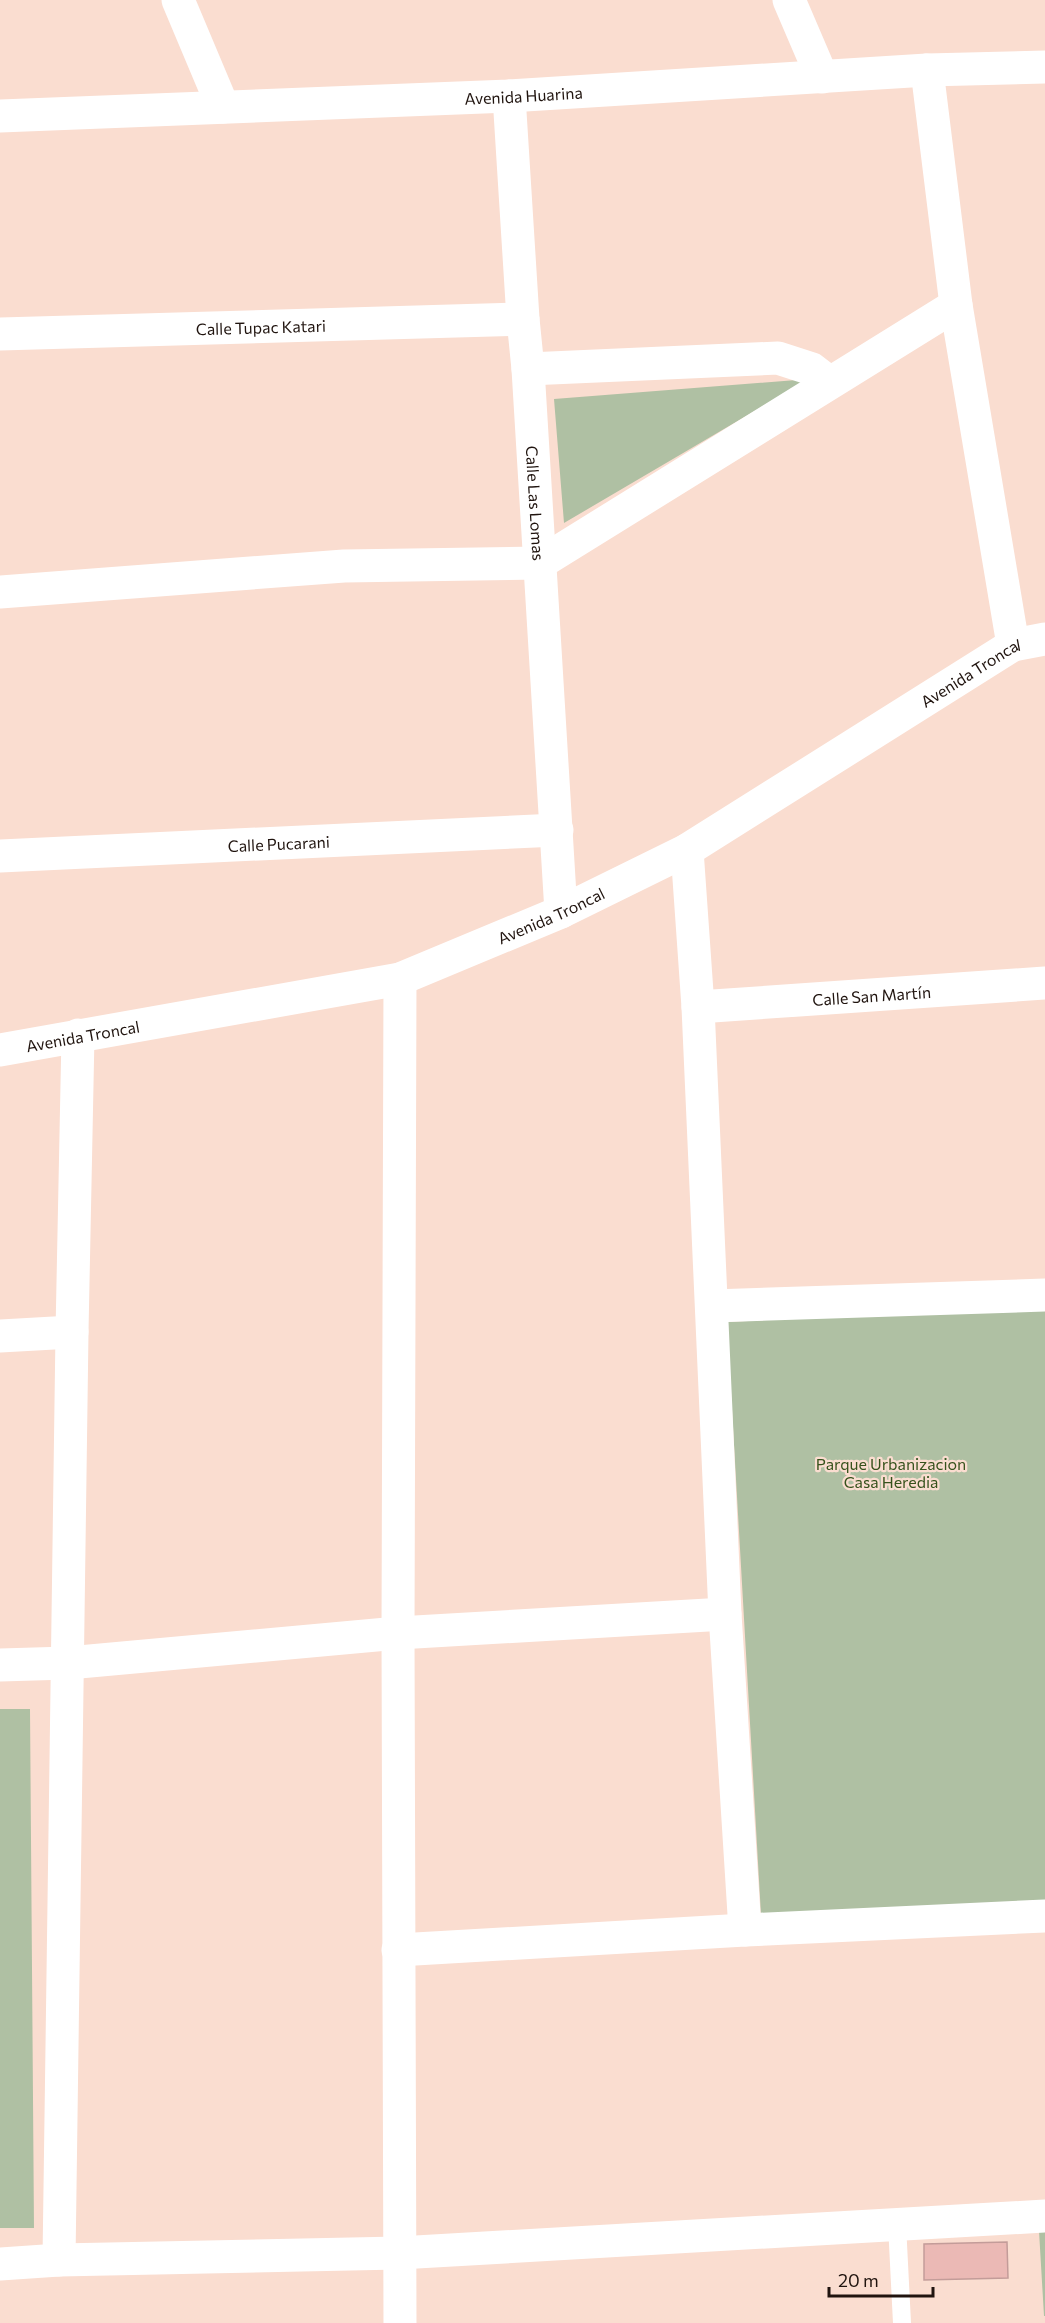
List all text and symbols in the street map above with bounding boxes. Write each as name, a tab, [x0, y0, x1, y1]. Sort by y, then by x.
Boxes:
street label: Avenida Huarina	[464, 82, 583, 107]
street label: Calle Tupac Katari	[195, 315, 326, 338]
street label: Calle Las Lomas	[523, 445, 549, 561]
street label: Avenida Troncal	[917, 634, 1022, 710]
street label: Calle Pucarani	[227, 831, 330, 855]
street label: Avenida Troncal	[494, 883, 607, 947]
street label: Calle San Martín	[812, 981, 932, 1009]
street label: Avenida Troncal	[24, 1016, 141, 1055]
park label: Parque Urbanizacion Casa Heredia	[816, 1454, 966, 1491]
scale bar	[829, 2260, 932, 2298]
text: 20 m	[838, 2269, 879, 2291]

